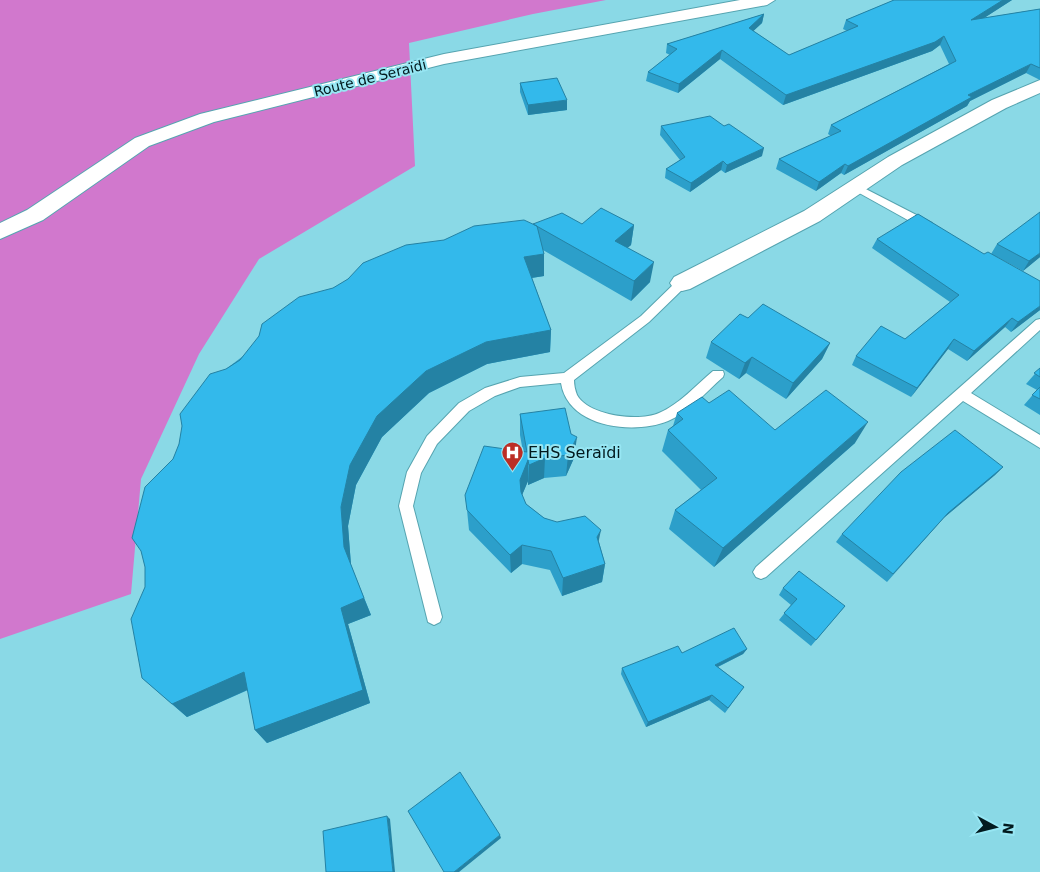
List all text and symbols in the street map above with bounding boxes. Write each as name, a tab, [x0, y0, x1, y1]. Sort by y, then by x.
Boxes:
street label: Route de Seraïdi	[312, 56, 428, 100]
hospital icon: EHS Seraïdi	[500, 440, 524, 471]
place label: EHS Seraïdi	[528, 443, 621, 462]
north arrow	[970, 802, 1020, 852]
text: N	[999, 822, 1017, 835]

